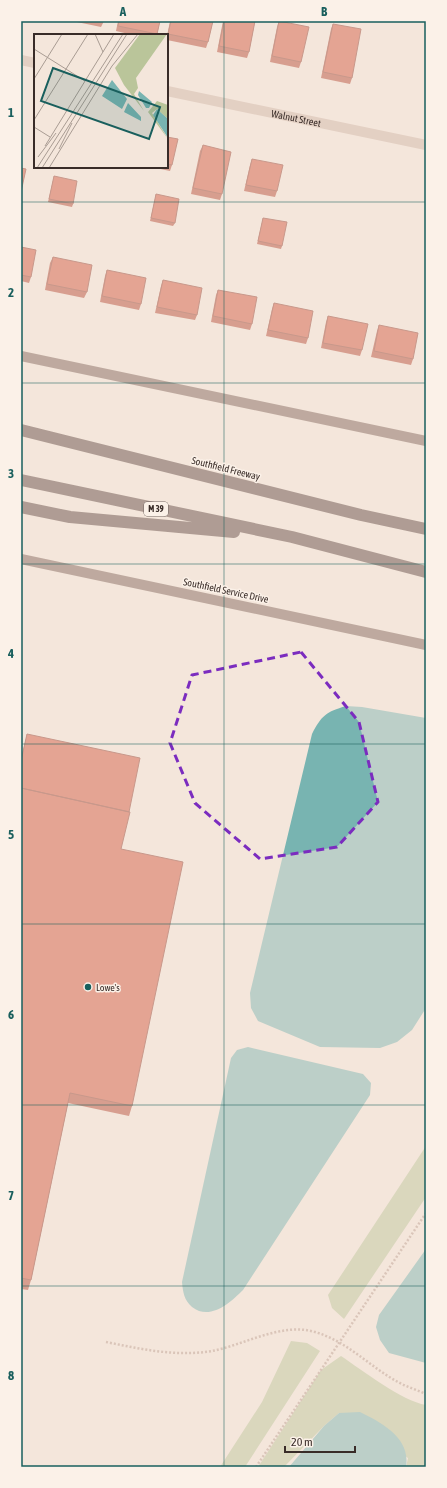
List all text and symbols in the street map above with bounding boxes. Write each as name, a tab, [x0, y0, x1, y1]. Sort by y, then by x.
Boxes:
text: A	[119, 4, 127, 19]
text: B	[321, 4, 328, 19]
inset map	[34, 34, 168, 168]
text: 1	[8, 105, 14, 120]
street label: Walnut Street	[270, 108, 322, 129]
text: 2	[8, 285, 14, 300]
street label: Southfield Freeway	[191, 455, 261, 482]
text: 3	[8, 466, 14, 481]
road number: M 39	[144, 502, 168, 516]
street label: Southfield Service Drive	[182, 576, 270, 605]
text: 4	[7, 646, 14, 661]
text: 5	[8, 827, 14, 842]
marker: Lowe's	[83, 982, 93, 992]
place label: Lowe's	[96, 982, 120, 993]
text: 6	[8, 1007, 14, 1022]
text: 7	[8, 1188, 14, 1203]
text: 8	[8, 1368, 14, 1383]
scale bar	[285, 1428, 355, 1454]
text: 20 m	[291, 1435, 313, 1449]

